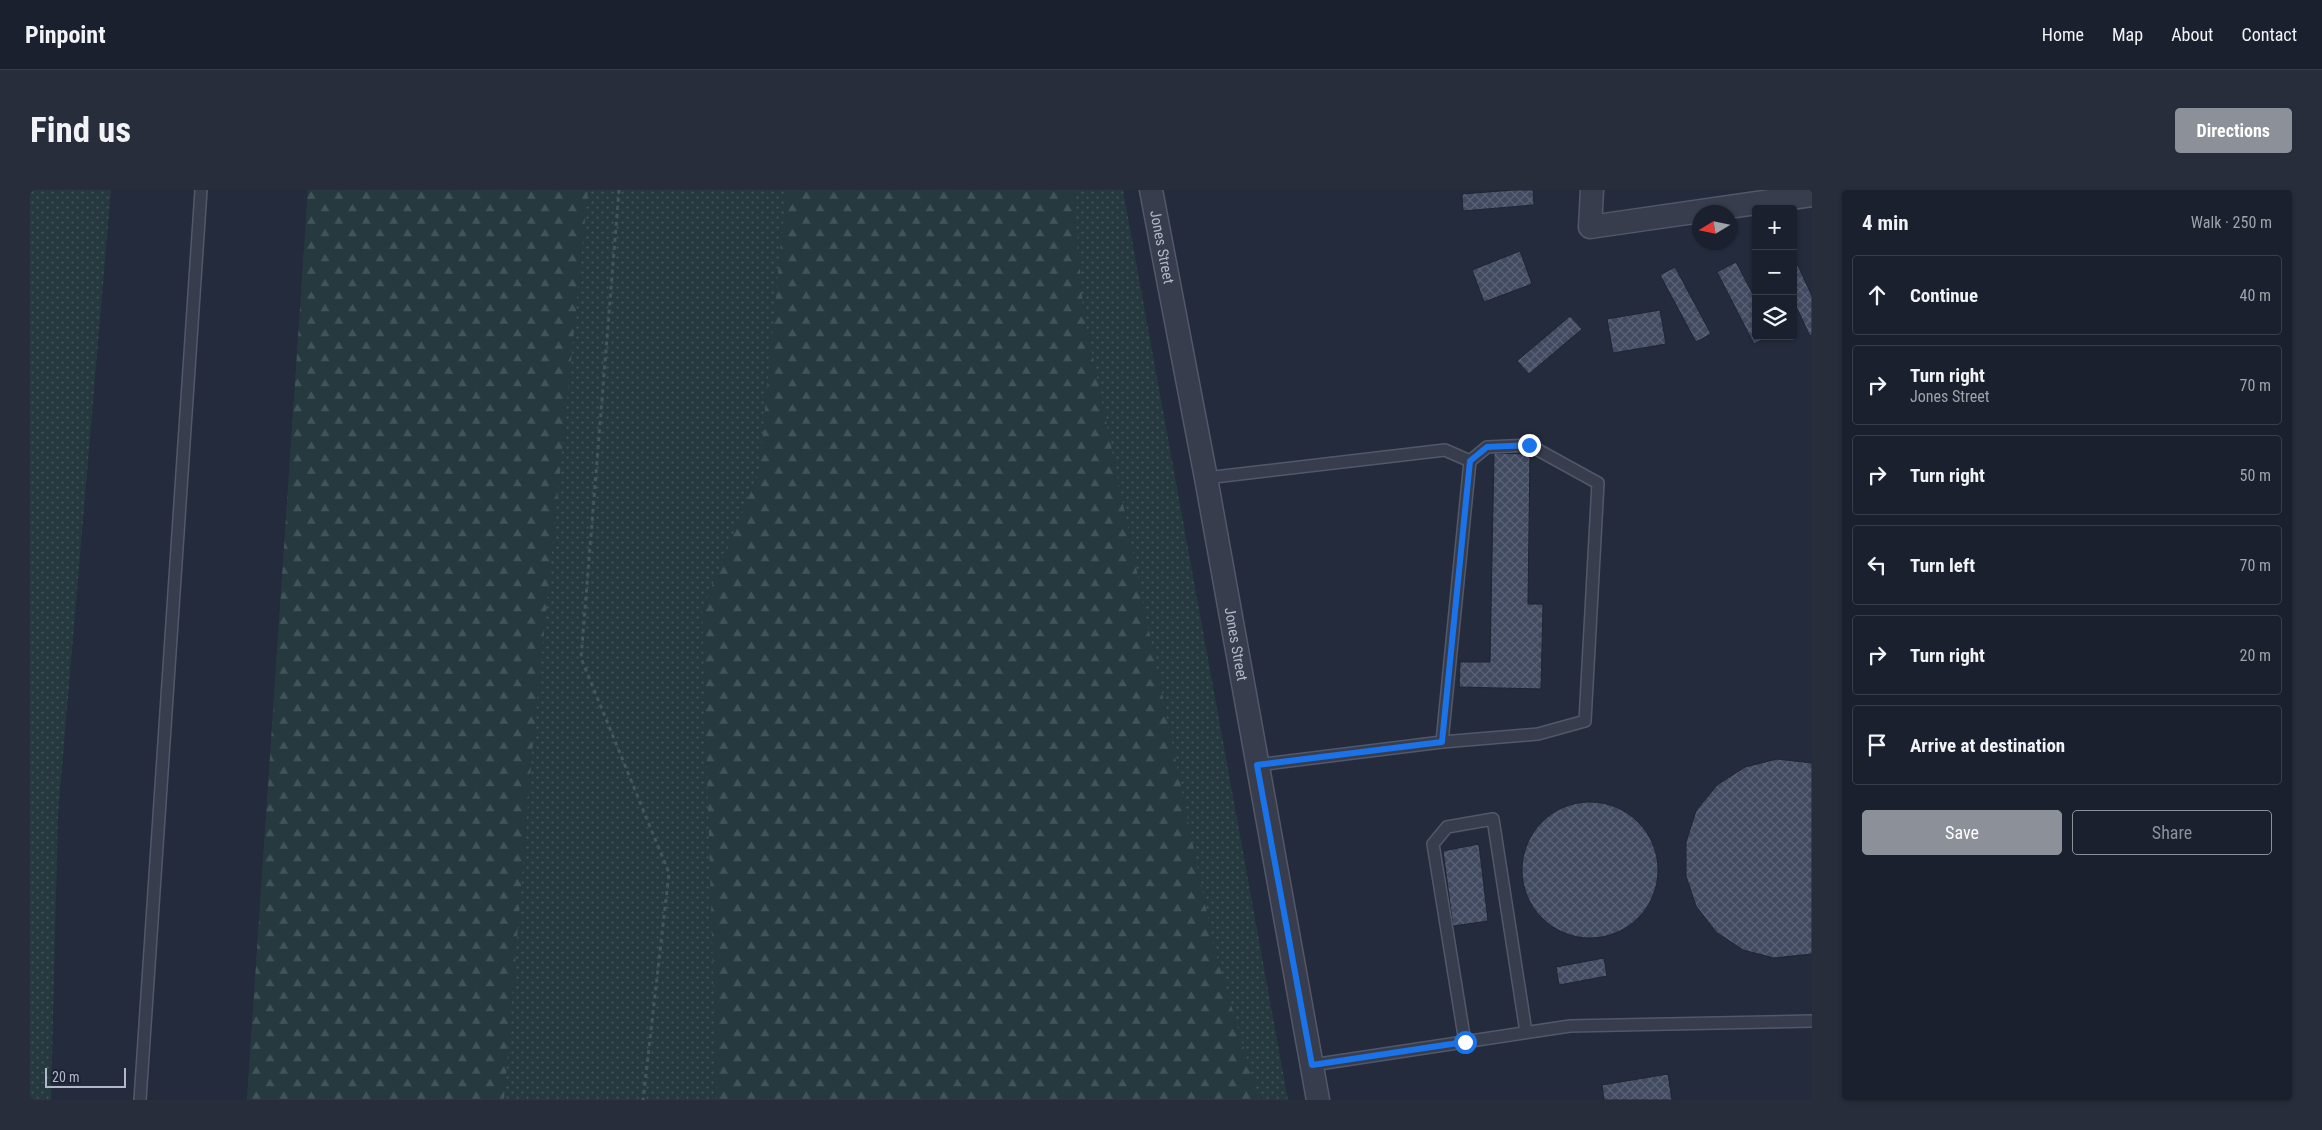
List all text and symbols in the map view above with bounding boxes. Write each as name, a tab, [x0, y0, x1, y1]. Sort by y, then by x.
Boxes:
text: Pinpoint	[25, 21, 106, 49]
text: Home	[2042, 24, 2084, 45]
text: Map	[2112, 24, 2143, 45]
text: About	[2171, 24, 2213, 45]
text: Contact	[2241, 24, 2297, 45]
button: Directions	[2175, 108, 2292, 153]
text: Find us	[30, 110, 131, 151]
north arrow	[1692, 205, 1737, 250]
map controls	[1752, 205, 1797, 340]
button: +	[1752, 205, 1797, 250]
street label: Jones Street	[1146, 209, 1178, 285]
text: 4 min	[1862, 211, 1909, 235]
text: Walk · 250 m	[2191, 213, 2272, 232]
button: −	[1752, 250, 1797, 295]
icon: ahead	[1863, 281, 1891, 309]
text: Continue	[1910, 284, 1978, 307]
text: 40 m	[2239, 286, 2271, 305]
button: layers	[1752, 295, 1797, 340]
text: Turn right	[1910, 364, 1985, 387]
icon: right	[1863, 371, 1891, 399]
text: 70 m	[2239, 376, 2271, 395]
text: Jones Street	[1910, 387, 1989, 406]
route end	[1518, 434, 1541, 457]
icon: right	[1863, 461, 1891, 489]
text: Turn right	[1910, 464, 1985, 487]
text: 50 m	[2239, 466, 2271, 485]
icon: left	[1863, 551, 1891, 579]
text: Turn left	[1910, 554, 1975, 577]
text: 70 m	[2239, 556, 2271, 575]
street label: Jones Street	[1220, 606, 1251, 682]
icon: right	[1863, 641, 1891, 669]
text: Turn right	[1910, 644, 1985, 667]
text: 20 m	[2239, 646, 2271, 665]
icon: arrive	[1863, 731, 1891, 759]
text: Arrive at destination	[1910, 734, 2065, 757]
button: Save	[1862, 810, 2062, 855]
button: Share	[2072, 810, 2272, 855]
route start	[1454, 1031, 1477, 1054]
scale bar	[45, 1065, 126, 1088]
text: 20 m	[52, 1069, 80, 1085]

